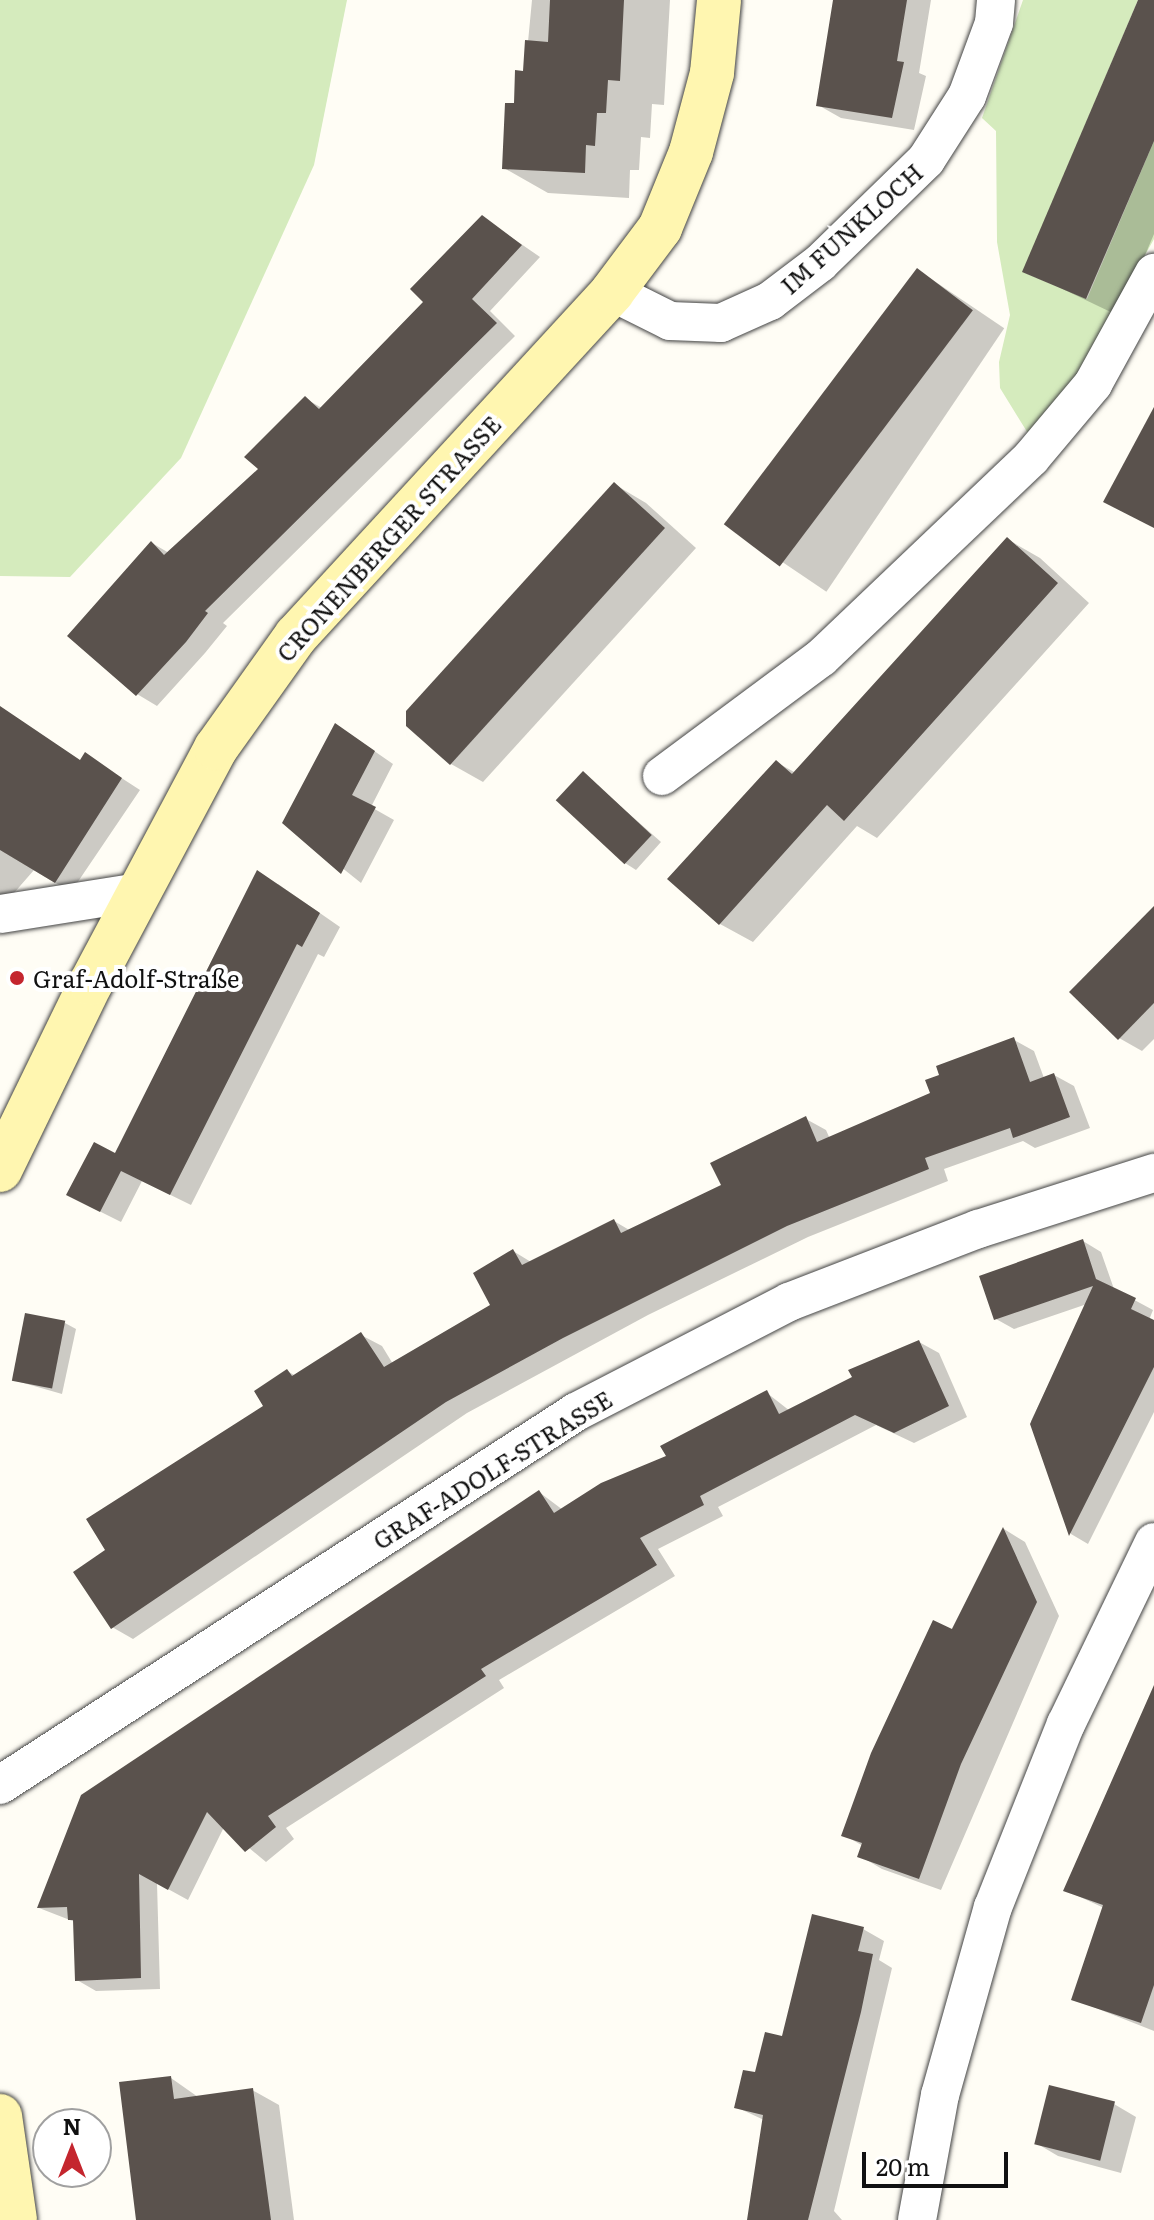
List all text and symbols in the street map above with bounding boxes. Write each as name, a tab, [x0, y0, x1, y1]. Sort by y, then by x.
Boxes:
street label: IM FUNKLOCH	[774, 157, 928, 299]
street label: CRONENBERGER STRASSE	[270, 409, 506, 667]
place label: Graf-Adolf-Straße	[33, 964, 239, 992]
marker: Graf-Adolf-Straße	[8, 969, 26, 987]
street label: GRAF-ADOLF-STRASSE	[367, 1384, 617, 1554]
north arrow	[32, 2108, 112, 2188]
text: N	[63, 2109, 81, 2142]
scale bar	[866, 2136, 1012, 2186]
text: 20 m	[876, 2148, 930, 2183]

